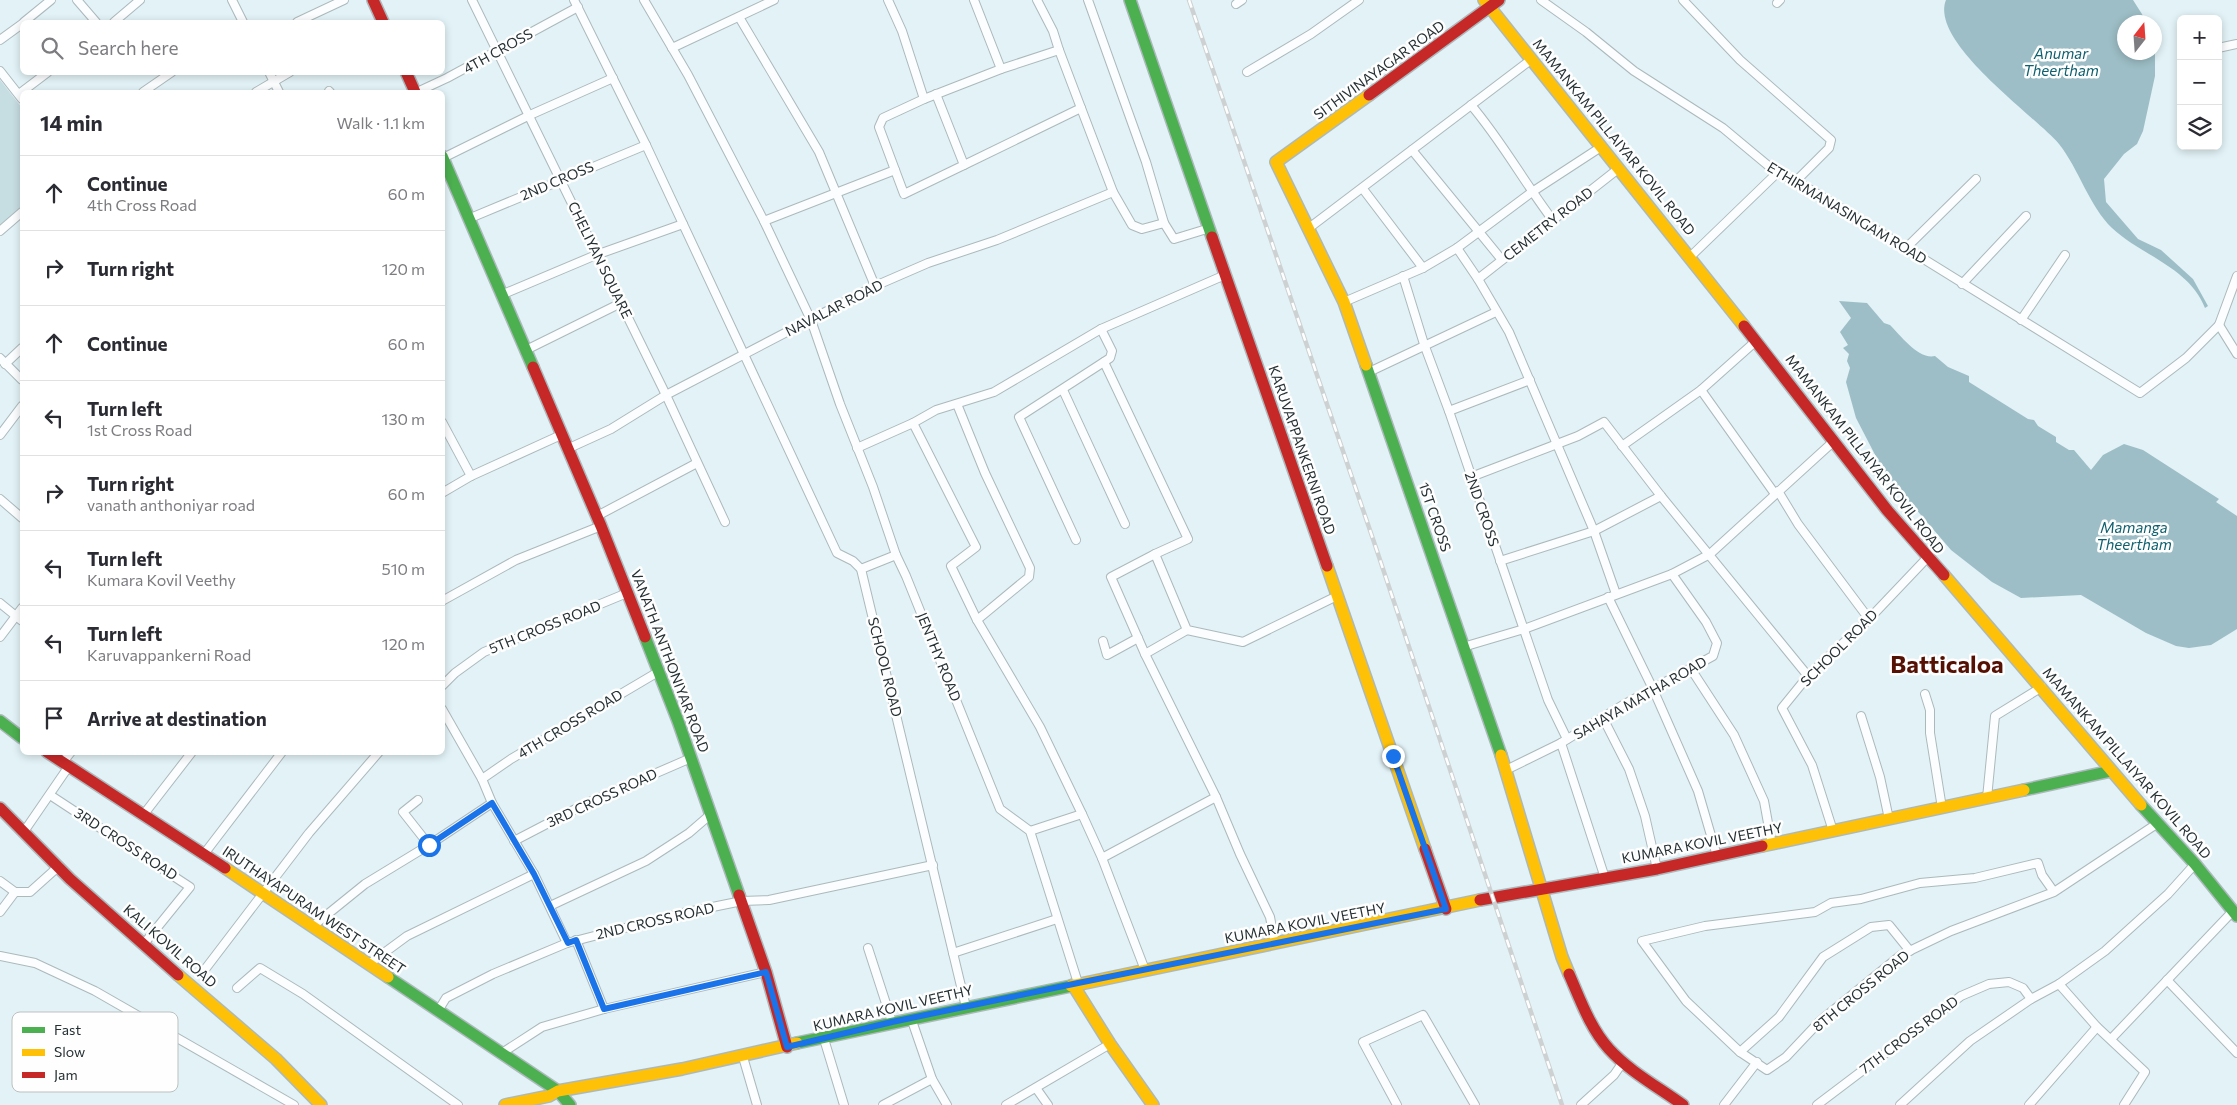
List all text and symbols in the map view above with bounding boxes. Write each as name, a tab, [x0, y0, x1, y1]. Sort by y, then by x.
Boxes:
north arrow	[2117, 15, 2162, 60]
map controls	[2177, 15, 2222, 150]
button: +	[2177, 15, 2222, 60]
street label: SITHIVINAYAGAR ROAD	[1310, 16, 1447, 123]
search box	[20, 20, 445, 75]
street label: 4TH CROSS	[460, 25, 535, 77]
icon: search	[38, 34, 66, 62]
street label: MAMANKAM PILLAIYAR KOVIL ROAD	[1530, 35, 1699, 238]
text: Search here	[78, 36, 178, 59]
water label: Anumar Theertham	[2023, 44, 2099, 79]
button: −	[2177, 60, 2222, 105]
button: layers	[2177, 105, 2222, 150]
text: 14 min	[40, 110, 103, 135]
text: Walk · 1.1 km	[337, 113, 425, 132]
street label: 2ND CROSS	[518, 157, 596, 204]
street label: ETHIRMANASINGAM ROAD	[1764, 158, 1930, 267]
text: Continue	[87, 172, 167, 195]
icon: ahead	[40, 179, 68, 207]
street label: CEMETRY ROAD	[1499, 183, 1596, 264]
text: 60 m	[388, 184, 425, 203]
text: 4th Cross Road	[87, 195, 197, 214]
street label: CHELIYAN SQUARE	[565, 199, 636, 321]
icon: right	[40, 254, 68, 282]
text: Turn right	[87, 257, 174, 280]
text: 120 m	[382, 259, 425, 278]
street label: NAVALAR ROAD	[782, 276, 885, 339]
icon: ahead	[40, 329, 68, 357]
text: Continue	[87, 332, 167, 355]
text: 60 m	[388, 334, 425, 353]
street label: MAMANKAM PILLAIYAR KOVIL ROAD	[1782, 351, 1948, 557]
street label: KARUVAPPANKERNI ROAD	[1265, 363, 1339, 537]
text: Turn left	[87, 397, 162, 420]
icon: left	[40, 404, 68, 432]
text: 130 m	[382, 409, 425, 428]
text: 1st Cross Road	[87, 420, 192, 439]
street label: 2ND CROSS	[1462, 469, 1503, 548]
text: Turn right	[87, 472, 174, 495]
icon: right	[40, 479, 68, 507]
street label: 1ST CROSS	[1416, 480, 1455, 554]
text: 60 m	[388, 484, 425, 503]
text: vanath anthoniyar road	[87, 495, 255, 514]
water label: Mamanga Theertham	[2096, 518, 2172, 553]
text: Turn left	[87, 547, 162, 570]
icon: left	[40, 554, 68, 582]
text: 510 m	[382, 559, 425, 578]
street label: VANATH ANTHONIYAR ROAD	[628, 567, 713, 755]
text: Kumara Kovil Veethy	[87, 570, 236, 589]
street label: 5TH CROSS ROAD	[486, 596, 603, 657]
street label: SCHOOL ROAD	[1797, 606, 1881, 690]
street label: JENTHY ROAD	[914, 610, 965, 704]
street label: SCHOOL ROAD	[865, 615, 906, 718]
text: Turn left	[87, 622, 162, 645]
icon: left	[40, 629, 68, 657]
text: 120 m	[382, 634, 425, 653]
text: Karuvappankerni Road	[87, 645, 251, 664]
district label: Batticaloa	[1890, 649, 2004, 678]
street label: SAHAYA MATHA ROAD	[1570, 652, 1709, 743]
street label: MAMANKAM PILLAIYAR KOVIL ROAD	[2040, 663, 2215, 862]
street label: 4TH CROSS ROAD	[514, 686, 625, 762]
icon: arrive	[40, 704, 68, 732]
text: Arrive at destination	[87, 707, 267, 730]
route end	[1382, 745, 1405, 768]
street label: 3RD CROSS ROAD	[544, 765, 660, 831]
street label: 3RD CROSS ROAD	[71, 804, 181, 883]
street label: KUMARA KOVIL VEETHY	[1620, 819, 1784, 866]
route start	[418, 834, 441, 857]
street label: IRUTHAYAPURAM WEST STREET	[220, 842, 409, 977]
street label: 2ND CROSS ROAD	[594, 899, 716, 942]
street label: KUMARA KOVIL VEETHY	[1223, 899, 1387, 946]
street label: KALI KOVIL ROAD	[120, 900, 220, 991]
street label: 8TH CROSS ROAD	[1809, 946, 1913, 1035]
street label: KUMARA KOVIL VEETHY	[811, 981, 974, 1034]
street label: 7TH CROSS ROAD	[1856, 992, 1961, 1077]
legend	[12, 1012, 178, 1092]
text: Fast	[54, 1021, 81, 1038]
text: Slow	[54, 1043, 85, 1060]
text: Jam	[54, 1066, 78, 1083]

